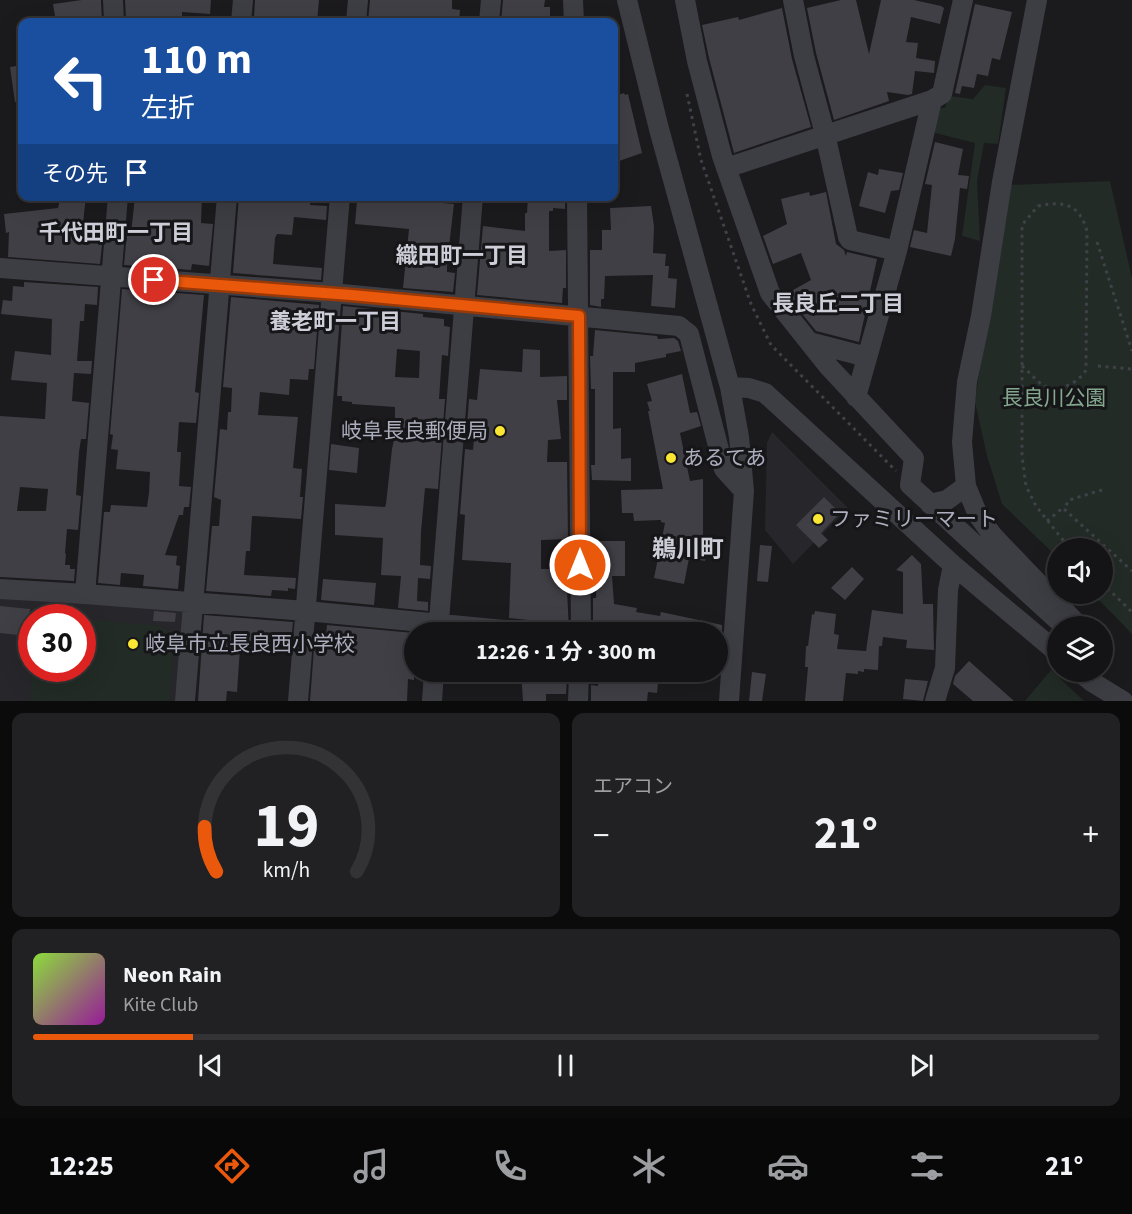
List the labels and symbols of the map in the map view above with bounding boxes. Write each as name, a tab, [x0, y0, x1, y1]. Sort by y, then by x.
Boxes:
district label: 千代田町一丁目	[39, 217, 193, 249]
district label: 織田町一丁目	[396, 240, 528, 272]
pin	[128, 254, 179, 305]
district label: 長良丘二丁目	[772, 288, 904, 320]
district label: 養老町一丁目	[269, 306, 401, 338]
park label: 長良川公園	[1002, 383, 1107, 413]
place label: 岐阜長良郵便局	[341, 416, 488, 446]
marker: 岐阜長良郵便局	[493, 424, 507, 438]
place label: あるてあ	[683, 443, 766, 473]
marker: あるてあ	[664, 451, 678, 465]
place label: ファミリーマート	[830, 504, 998, 534]
marker: ファミリーマート	[811, 512, 825, 526]
district label: 鵜川町	[652, 532, 724, 567]
position arrow	[548, 533, 612, 597]
speed limit sign: 30	[18, 604, 96, 682]
place label: 岐阜市立長良西小学校	[145, 629, 355, 659]
marker: 岐阜市立長良西小学校	[126, 637, 140, 651]

